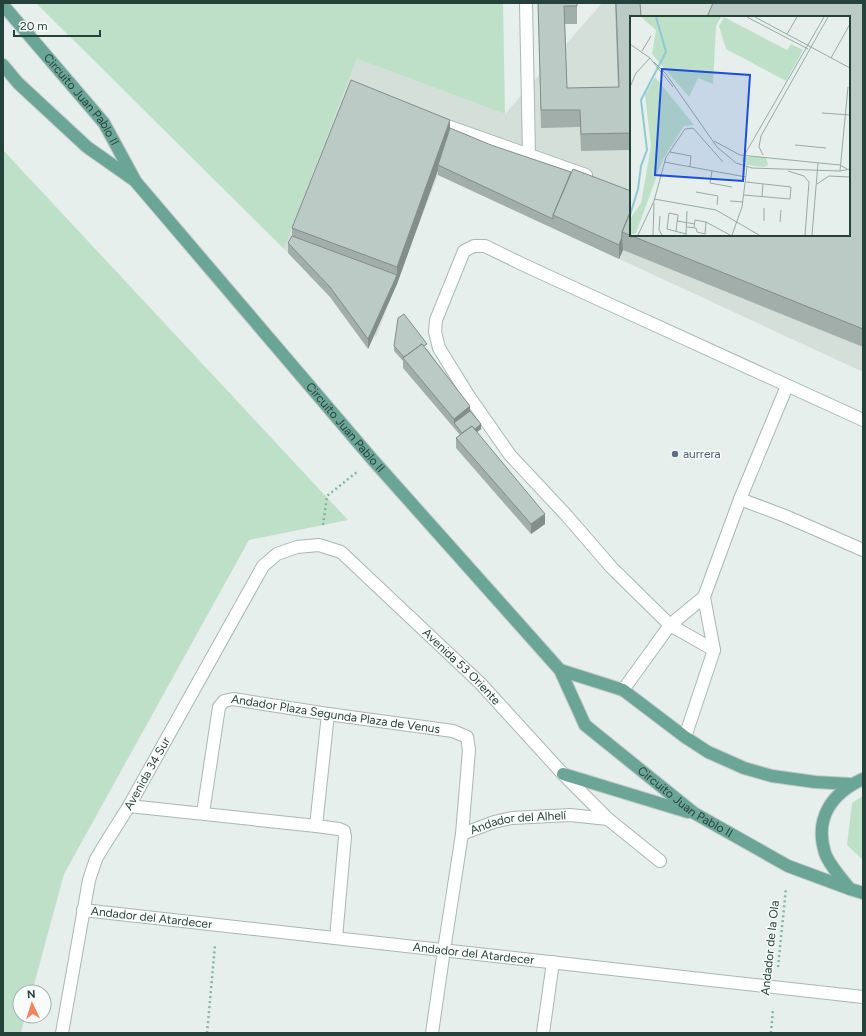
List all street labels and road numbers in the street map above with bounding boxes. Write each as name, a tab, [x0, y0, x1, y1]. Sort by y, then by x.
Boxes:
street label: Circuito Juan Pablo II	[41, 51, 122, 148]
street label: Circuito Juan Pablo II	[303, 380, 388, 475]
street label: Avenida 53 Oriente	[420, 626, 504, 708]
street label: Andador Plaza Segunda Plaza de Venus	[230, 692, 441, 736]
street label: Avenida 34 Sur	[121, 735, 173, 813]
street label: Circuito Juan Pablo II	[635, 763, 735, 840]
street label: Andador del Alhelí	[468, 808, 568, 837]
street label: Andador de la Ola	[758, 900, 782, 996]
street label: Andador del Atardecer	[90, 904, 213, 931]
street label: Andador del Atardecer	[412, 940, 535, 967]

